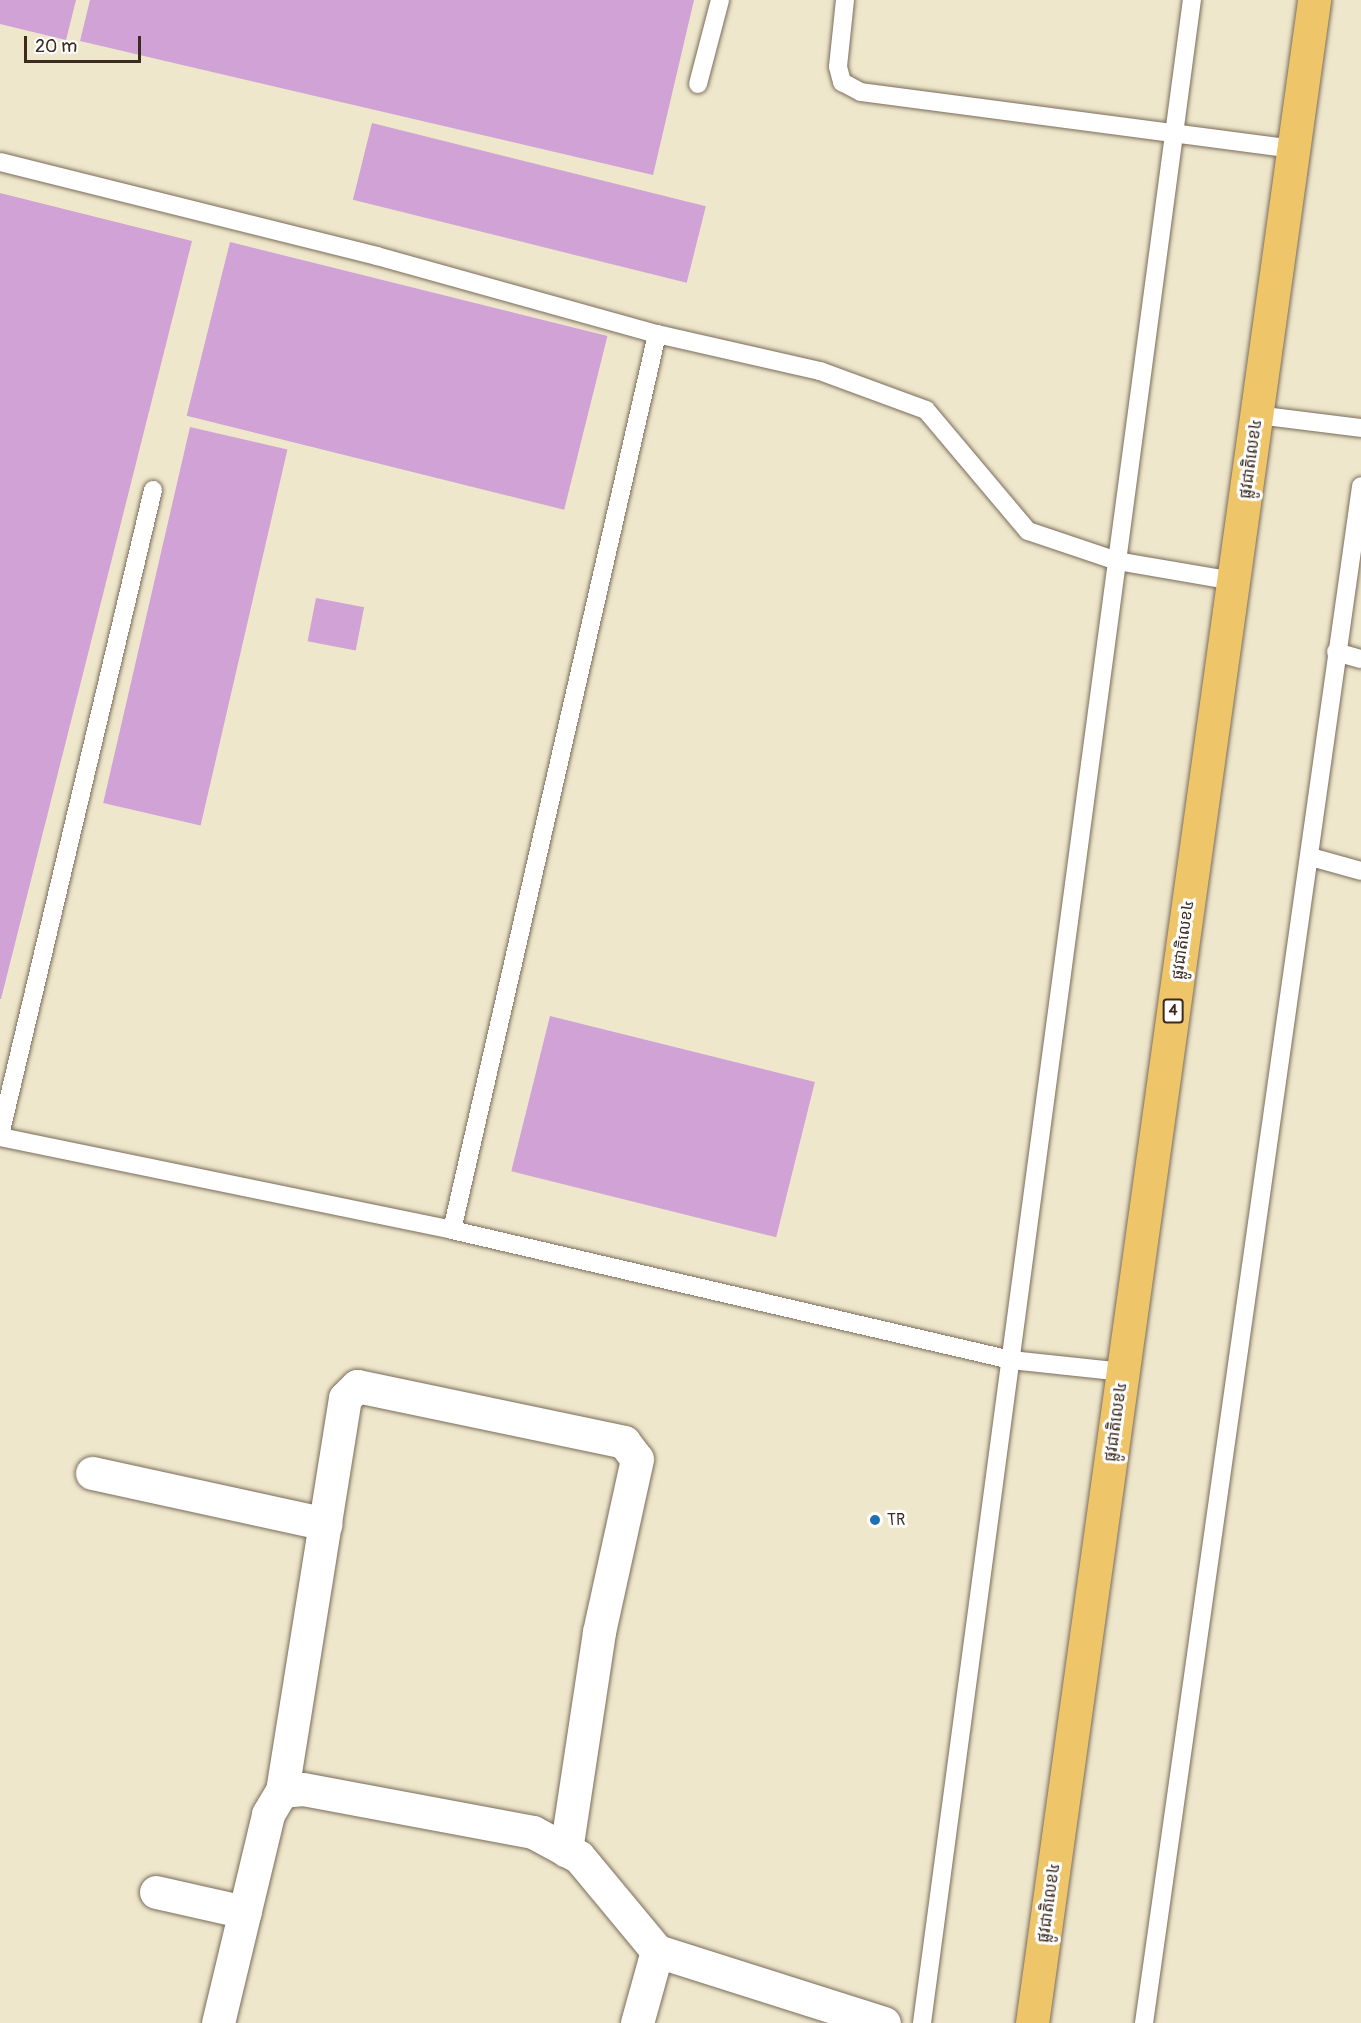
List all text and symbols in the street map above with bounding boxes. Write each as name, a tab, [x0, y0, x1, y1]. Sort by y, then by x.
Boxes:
scale bar	[27, 24, 144, 62]
text: 20 m	[35, 35, 77, 58]
street label: ផ្លូវជាតិលេខ៤	[1236, 418, 1266, 500]
street label: ផ្លូវជាតិលេខ៤	[1168, 899, 1198, 981]
road number: 4	[1162, 999, 1184, 1023]
street label: ផ្លូវជាតិលេខ៤	[1101, 1381, 1131, 1463]
place label: TR	[887, 1510, 905, 1530]
marker: TR	[868, 1513, 882, 1527]
street label: ផ្លូវជាតិលេខ៤	[1034, 1862, 1064, 1944]

